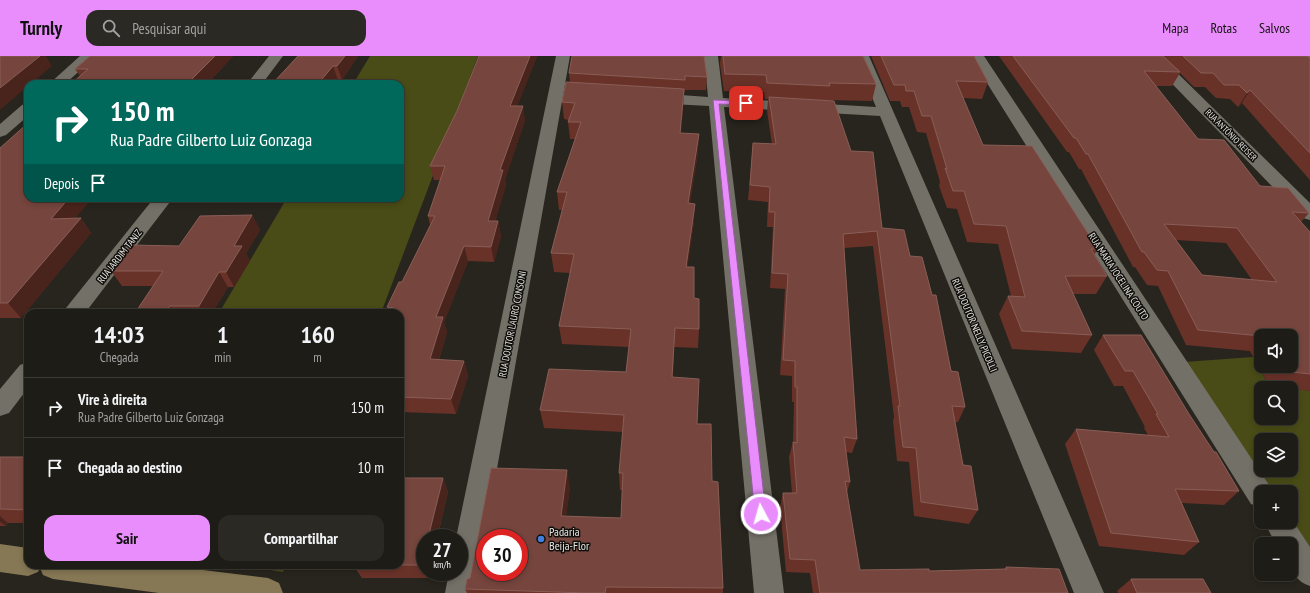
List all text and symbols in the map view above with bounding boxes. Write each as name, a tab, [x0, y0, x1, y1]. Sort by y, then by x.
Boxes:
search box	[86, 10, 366, 46]
text: Turnly	[20, 16, 62, 40]
icon: search	[100, 17, 122, 39]
text: Pesquisar aqui	[132, 19, 207, 38]
text: Mapa	[1162, 19, 1189, 37]
text: Rotas	[1211, 19, 1237, 37]
text: Salvos	[1259, 19, 1290, 37]
pin	[729, 86, 763, 120]
text: 150 m	[110, 92, 174, 129]
icon: arrive	[735, 92, 757, 114]
icon: right	[44, 96, 96, 148]
street label: RUA ANTÔNIO REISER	[1203, 107, 1260, 163]
text: Rua Padre Gilberto Luiz Gonzaga	[110, 128, 312, 151]
icon: arrive	[87, 172, 109, 194]
text: Depois	[44, 174, 79, 193]
street label: RUA JARDIM TANIZ	[94, 226, 145, 286]
street label: RUA MARIA JOCELINA COUTO	[1086, 230, 1152, 323]
street label: RUA DOUTOR LAURO CONSONI	[496, 270, 529, 378]
street label: RUA DOUTOR NELLY PICOLLI	[949, 277, 1000, 374]
text: 14:03	[93, 319, 145, 350]
text: 1	[217, 319, 228, 350]
text: 160	[300, 319, 335, 350]
map controls	[1254, 329, 1298, 581]
button: sound	[1254, 329, 1298, 373]
text: Chegada	[100, 349, 138, 366]
text: min	[214, 349, 231, 366]
text: m	[313, 349, 322, 366]
button: search	[1254, 381, 1298, 425]
text: Vire à direita	[78, 390, 147, 409]
icon: right	[44, 397, 66, 419]
text: 150 m	[351, 398, 384, 417]
text: Rua Padre Gilberto Luiz Gonzaga	[78, 409, 224, 426]
button: layers	[1254, 433, 1298, 477]
icon: arrive	[44, 457, 66, 479]
text: Chegada ao destino	[78, 458, 182, 477]
text: 10 m	[358, 458, 384, 477]
button: +	[1254, 485, 1298, 529]
position arrow	[740, 493, 782, 535]
button: Sair	[44, 515, 210, 561]
button: Compartilhar	[218, 515, 384, 561]
place label: Padaria Beija-Flor	[549, 524, 590, 553]
speed limit sign: 30	[476, 529, 528, 581]
marker: Padaria Beija-Flor	[536, 534, 546, 544]
text: 27	[432, 537, 452, 563]
button: −	[1254, 537, 1298, 581]
text: km/h	[433, 558, 451, 571]

